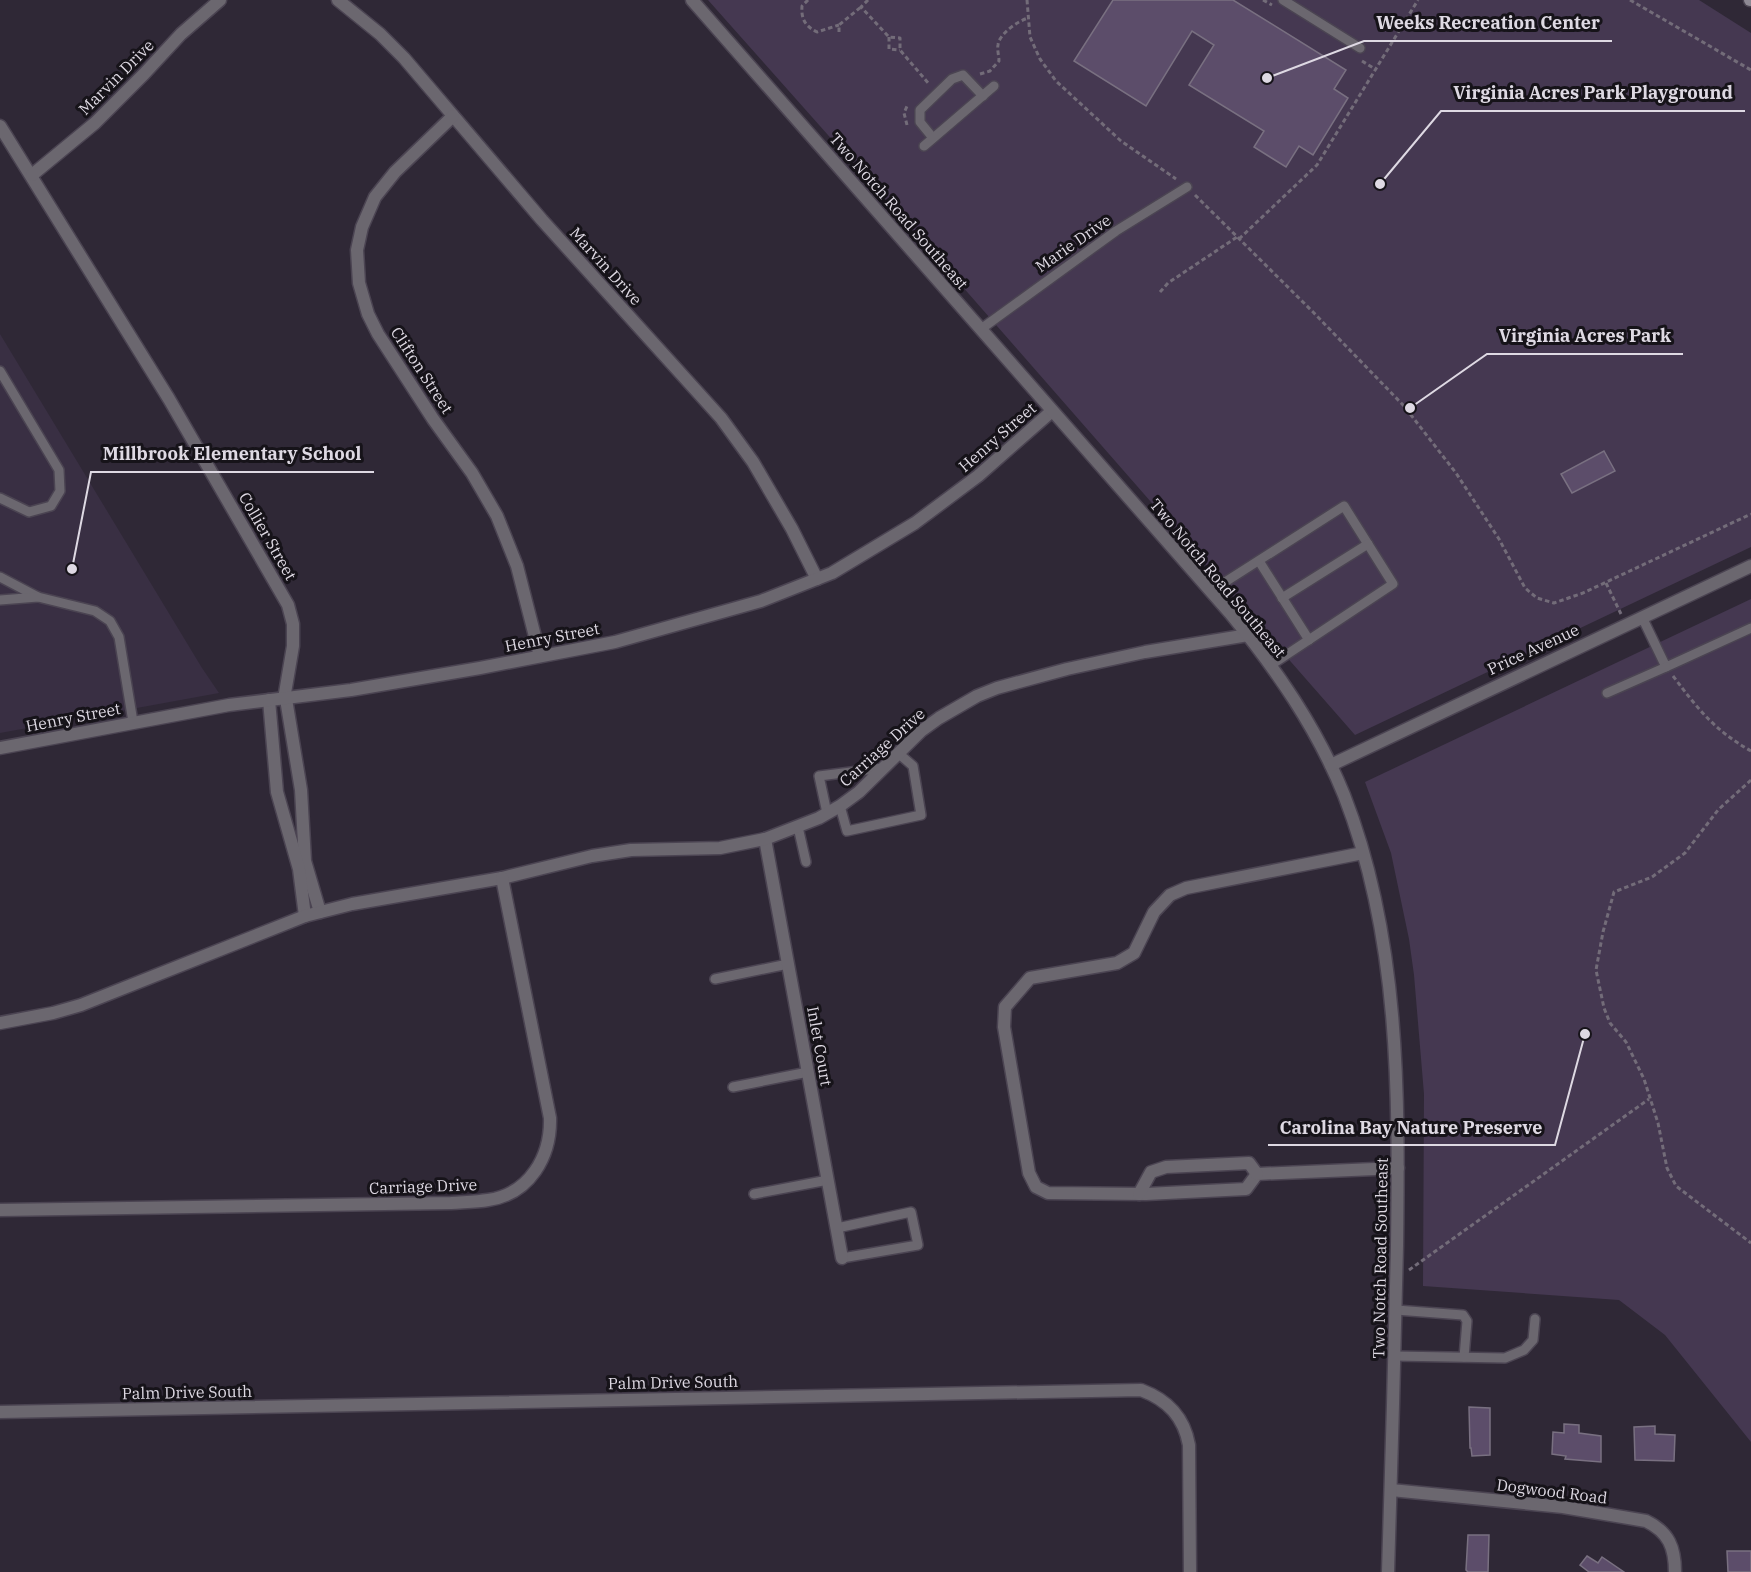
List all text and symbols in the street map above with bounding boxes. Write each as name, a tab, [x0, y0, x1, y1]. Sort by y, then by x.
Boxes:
callout: Weeks Recreation Center	[1364, 5, 1612, 41]
text: Weeks Recreation Center	[1376, 11, 1600, 34]
street label: Marvin Drive	[74, 35, 158, 119]
callout: Virginia Acres Park Playground	[1441, 75, 1745, 111]
text: Virginia Acres Park Playground	[1453, 81, 1733, 104]
street label: Two Notch Road Southeast	[825, 129, 973, 294]
street label: Marie Drive	[1031, 210, 1115, 276]
street label: Marvin Drive	[566, 223, 646, 309]
callout: Virginia Acres Park	[1487, 318, 1683, 354]
street label: Clifton Street	[387, 323, 458, 417]
text: Virginia Acres Park	[1499, 324, 1672, 347]
street label: Henry Street	[954, 398, 1040, 476]
callout: Millbrook Elementary School	[91, 436, 374, 472]
text: Millbrook Elementary School	[103, 442, 361, 465]
street label: Collier Street	[235, 488, 301, 584]
street label: Two Notch Road Southeast	[1146, 495, 1291, 662]
street label: Henry Street	[503, 618, 601, 656]
street label: Price Avenue	[1484, 619, 1582, 679]
street label: Henry Street	[24, 698, 122, 736]
street label: Carriage Drive	[835, 703, 929, 791]
street label: Inlet Court	[803, 1005, 837, 1088]
callout: Carolina Bay Nature Preserve	[1268, 1109, 1555, 1145]
text: Carolina Bay Nature Preserve	[1280, 1116, 1542, 1139]
street label: Two Notch Road Southeast	[1368, 1157, 1392, 1359]
street label: Carriage Drive	[369, 1174, 477, 1198]
street label: Palm Drive South	[608, 1371, 738, 1393]
street label: Palm Drive South	[122, 1381, 252, 1403]
street label: Dogwood Road	[1496, 1474, 1609, 1508]

